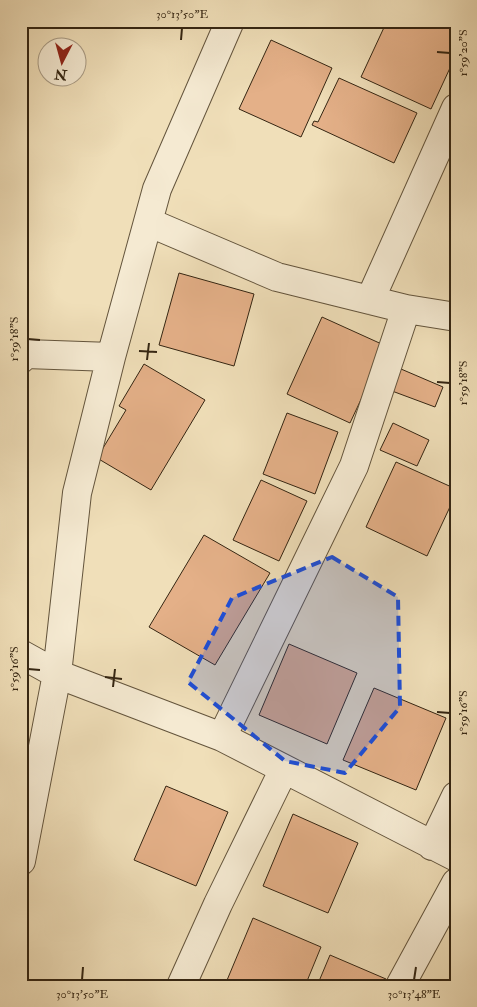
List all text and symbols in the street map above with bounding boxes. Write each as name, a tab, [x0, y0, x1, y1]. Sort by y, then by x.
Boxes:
text: 30°13'50"E	[156, 7, 208, 22]
text: 1°59'20"S	[456, 29, 471, 77]
north arrow	[38, 38, 88, 88]
text: N	[53, 65, 69, 84]
text: 1°59'18"S	[7, 317, 22, 361]
text: 1°59'18"S	[456, 361, 471, 405]
text: 1°59'16"S	[7, 646, 22, 692]
text: 1°59'16"S	[456, 690, 471, 736]
text: 30°13'50"E	[56, 987, 108, 1002]
text: 30°13'48"E	[388, 987, 441, 1002]

